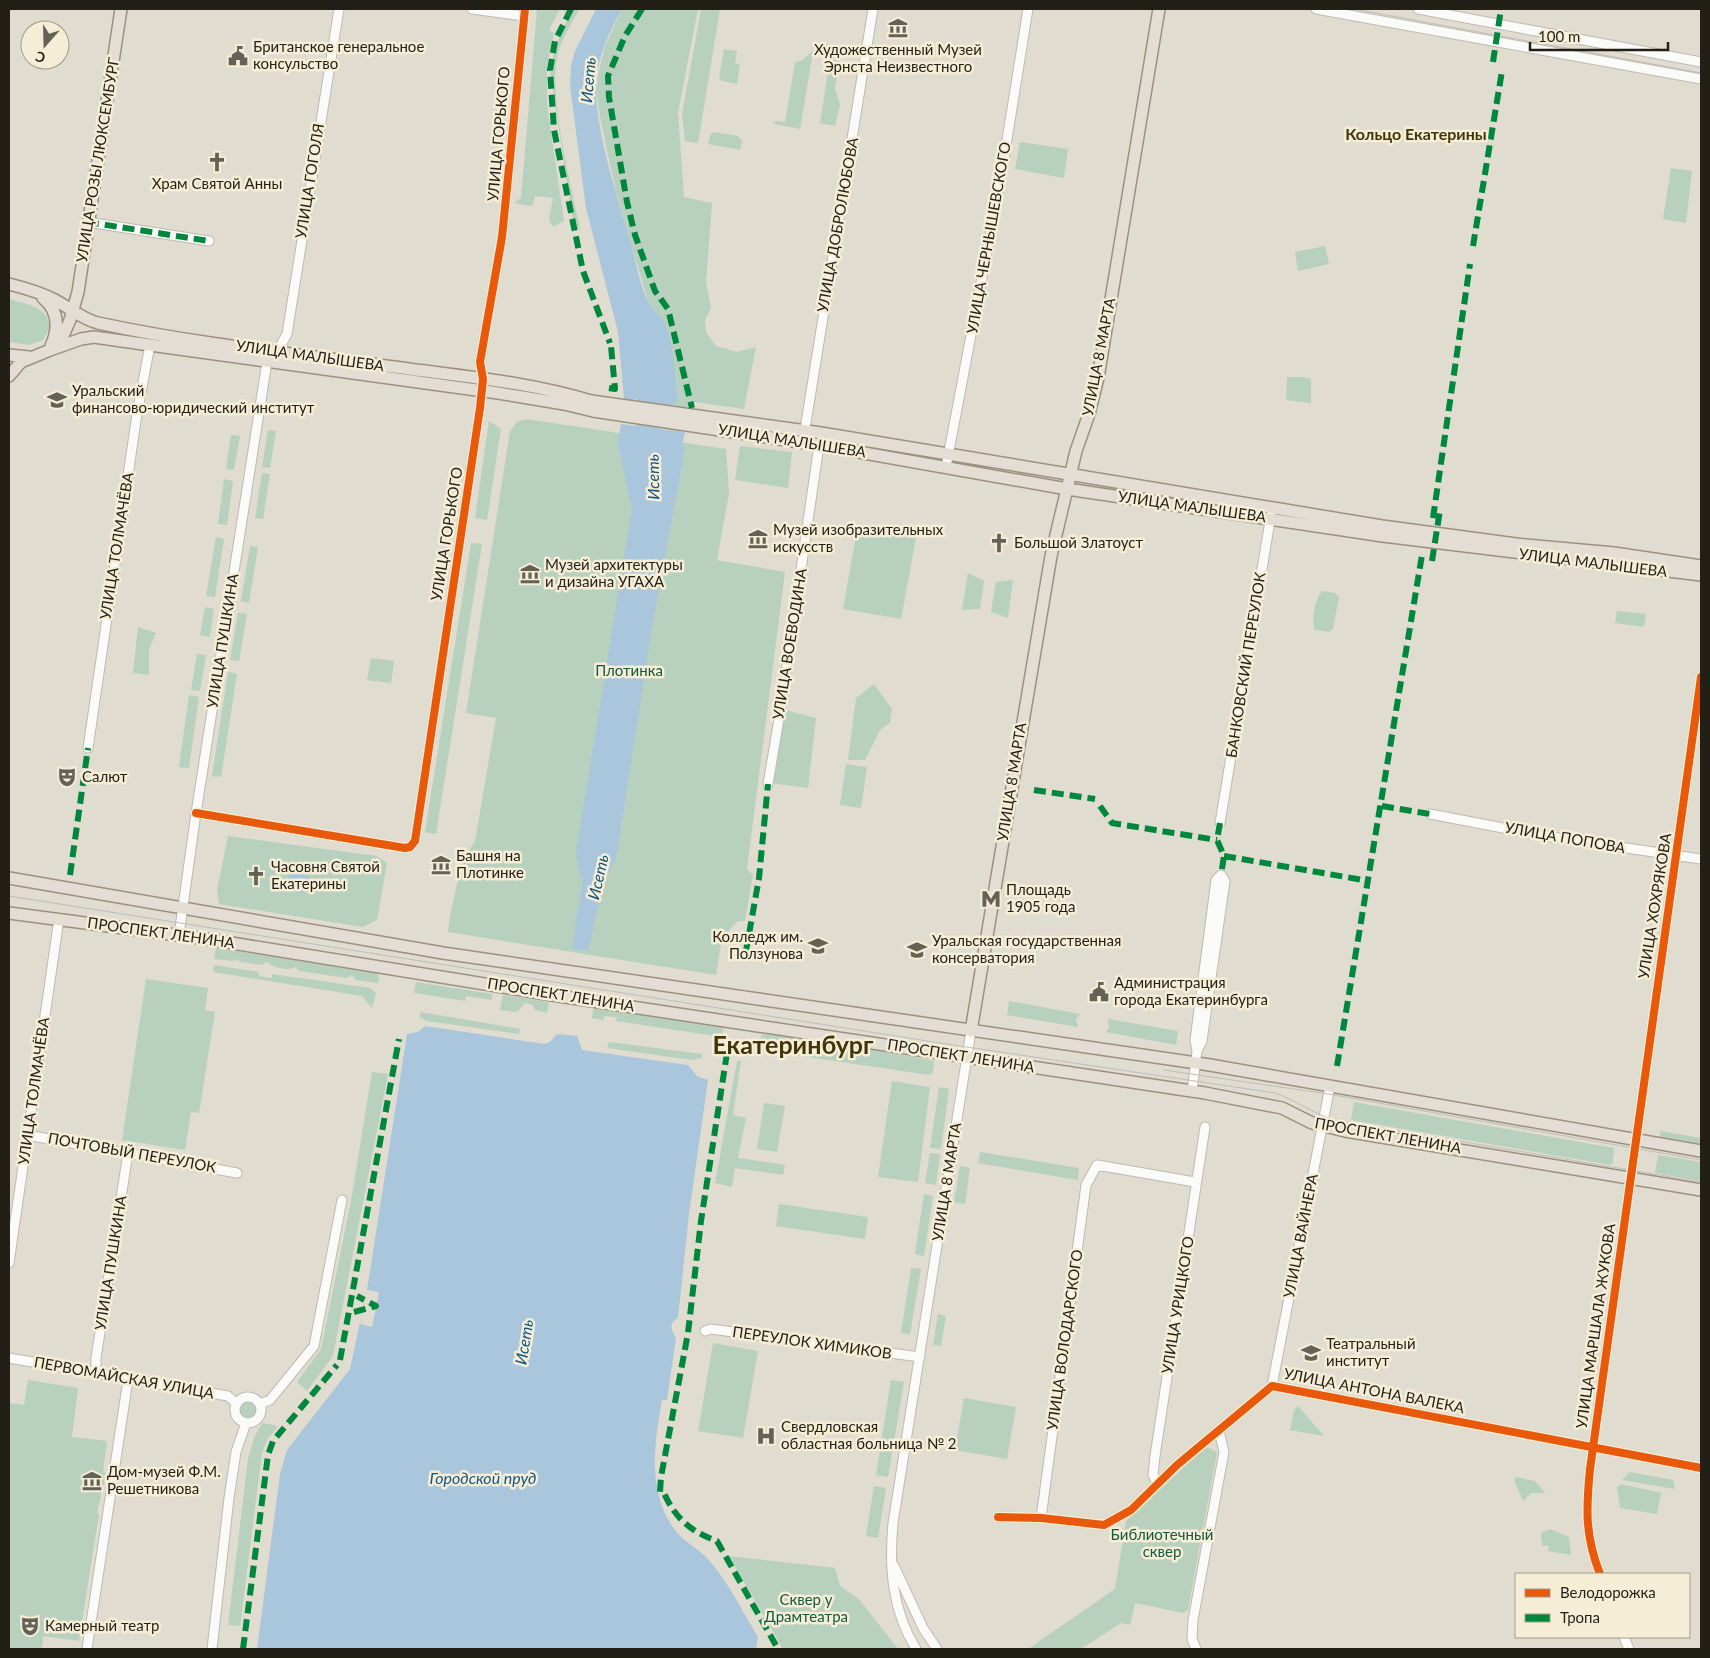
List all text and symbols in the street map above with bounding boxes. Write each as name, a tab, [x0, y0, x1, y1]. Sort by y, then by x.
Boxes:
museum icon: Художественный Музей Эрнста Неизвестного	[887, 17, 909, 39]
north arrow	[20, 20, 70, 70]
scale bar	[1530, 20, 1668, 52]
text: 100 m	[1538, 27, 1580, 45]
place label: Британское генеральное консульство	[253, 37, 424, 72]
place label: Художественный Музей Эрнста Неизвестного	[814, 40, 982, 75]
public building icon: Британское генеральное консульство	[227, 45, 249, 67]
text: С	[32, 48, 48, 67]
street label: УЛИЦА РОЗЫ ЛЮКСЕМБУРГ	[72, 56, 122, 264]
water label: Исеть	[576, 56, 599, 104]
street label: УЛИЦА ГОРЬКОГО	[483, 66, 513, 202]
street label: УЛИЦА ГОГОЛЯ	[291, 122, 327, 240]
district label: Кольцо Екатерины	[1345, 124, 1487, 143]
street label: УЛИЦА ДОБРОЛЮБОВА	[813, 135, 861, 314]
street label: УЛИЦА ЧЕРНЫШЕВСКОГО	[962, 140, 1014, 335]
church icon: Храм Святой Анны	[206, 151, 228, 173]
place label: Храм Святой Анны	[152, 174, 282, 192]
street label: УЛИЦА 8 МАРТА	[1078, 295, 1118, 417]
street label: УЛИЦА МАЛЫШЕВА	[235, 336, 386, 374]
place label: Уральский финансово-юридический институт	[72, 381, 315, 416]
school or university icon: Уральский финансово-юридический институт	[46, 389, 68, 411]
street label: УЛИЦА МАЛЫШЕВА	[717, 419, 868, 461]
water label: Исеть	[643, 454, 662, 500]
street label: УЛИЦА ГОРЬКОГО	[427, 466, 465, 602]
street label: УЛИЦА ТОЛМАЧЁВА	[95, 470, 137, 621]
street label: УЛИЦА МАЛЫШЕВА	[1117, 487, 1268, 525]
place label: Музей изобразительных искусств	[773, 520, 944, 555]
museum icon: Музей изобразительных искусств	[747, 528, 769, 550]
church icon: Большой Златоуст	[988, 532, 1010, 554]
place label: Большой Златоуст	[1014, 533, 1143, 551]
street label: УЛИЦА МАЛЫШЕВА	[1518, 544, 1669, 580]
place label: Музей архитектуры и дизайна УГАХА	[545, 555, 683, 590]
museum icon: Музей архитектуры и дизайна УГАХА	[519, 563, 541, 585]
street label: УЛИЦА ВОЕВОДИНА	[768, 566, 810, 721]
street label: УЛИЦА ПУШКИНА	[202, 571, 242, 709]
street label: БАНКОВСКИЙ ПЕРЕУЛОК	[1221, 571, 1269, 759]
park label: Плотинка	[595, 661, 663, 679]
street label: УЛИЦА 8 МАРТА	[993, 720, 1029, 843]
theatre icon: Салют	[56, 766, 78, 788]
place label: Салют	[82, 767, 128, 785]
street label: УЛИЦА ПОПОВА	[1503, 818, 1628, 857]
street label: УЛИЦА ХОХРЯКОВА	[1634, 831, 1675, 980]
place label: Башня на Плотинке	[456, 846, 524, 881]
water label: Исеть	[583, 852, 612, 901]
museum icon: Башня на Плотинке	[430, 854, 452, 876]
place label: Часовня Святой Екатерины	[271, 857, 380, 892]
church icon: Часовня Святой Екатерины	[245, 865, 267, 887]
place label: Площадь 1905 года	[1006, 880, 1075, 915]
metro station icon: Площадь 1905 года	[980, 888, 1002, 910]
street label: ПРОСПЕКТ ЛЕНИНА	[86, 913, 237, 951]
place label: Колледж им. Ползунова	[712, 927, 803, 962]
place label: Уральская государственная консерватория	[932, 931, 1121, 966]
school or university icon: Колледж им. Ползунова	[807, 935, 829, 957]
school or university icon: Уральская государственная консерватория	[906, 939, 928, 961]
place label: Администрация города Екатеринбурга	[1114, 973, 1268, 1008]
street label: ПРОСПЕКТ ЛЕНИНА	[486, 974, 637, 1015]
public building icon: Администрация города Екатеринбурга	[1088, 981, 1110, 1003]
street label: УЛИЦА ТОЛМАЧЁВА	[14, 1015, 52, 1166]
district label: Екатеринбург	[712, 1029, 874, 1059]
street label: ПРОСПЕКТ ЛЕНИНА	[886, 1035, 1037, 1076]
street label: ПРОСПЕКТ ЛЕНИНА	[1313, 1113, 1464, 1157]
street label: УЛИЦА 8 МАРТА	[928, 1120, 964, 1243]
street label: ПОЧТОВЫЙ ПЕРЕУЛОК	[47, 1128, 218, 1176]
street label: УЛИЦА ВАЙНЕРА	[1279, 1171, 1321, 1299]
street label: УЛИЦА ПУШКИНА	[90, 1193, 130, 1331]
street label: УЛИЦА МАРШАЛА ЖУКОВА	[1572, 1221, 1618, 1430]
street label: УЛИЦА УРИЦКОГО	[1157, 1235, 1197, 1375]
street label: УЛИЦА ВОЛОДАРСКОГО	[1042, 1248, 1086, 1431]
water label: Исеть	[511, 1318, 536, 1366]
street label: ПЕРЕУЛОК ХИМИКОВ	[731, 1322, 893, 1362]
place label: Театральный институт	[1326, 1334, 1416, 1369]
school or university icon: Театральный институт	[1300, 1342, 1322, 1364]
street label: ПЕРВОМАЙСКАЯ УЛИЦА	[33, 1352, 217, 1402]
street label: УЛИЦА АНТОНА ВАЛЕКА	[1282, 1364, 1467, 1417]
place label: Свердловская областная больница № 2	[781, 1417, 957, 1452]
hospital icon: Свердловская областная больница № 2	[755, 1425, 777, 1447]
place label: Дом-музей Ф.М. Решетникова	[107, 1462, 221, 1497]
water label: Городской пруд	[430, 1468, 536, 1487]
museum icon: Дом-музей Ф.М. Решетникова	[81, 1470, 103, 1492]
park label: Библиотечный сквер	[1111, 1525, 1213, 1560]
legend	[1515, 1573, 1690, 1638]
text: Велодорожка	[1560, 1583, 1656, 1601]
park label: Сквер у Драмтеатра	[764, 1590, 848, 1625]
text: Тропа	[1560, 1608, 1600, 1626]
theatre icon: Камерный театр	[19, 1615, 41, 1637]
place label: Камерный театр	[45, 1616, 160, 1634]

